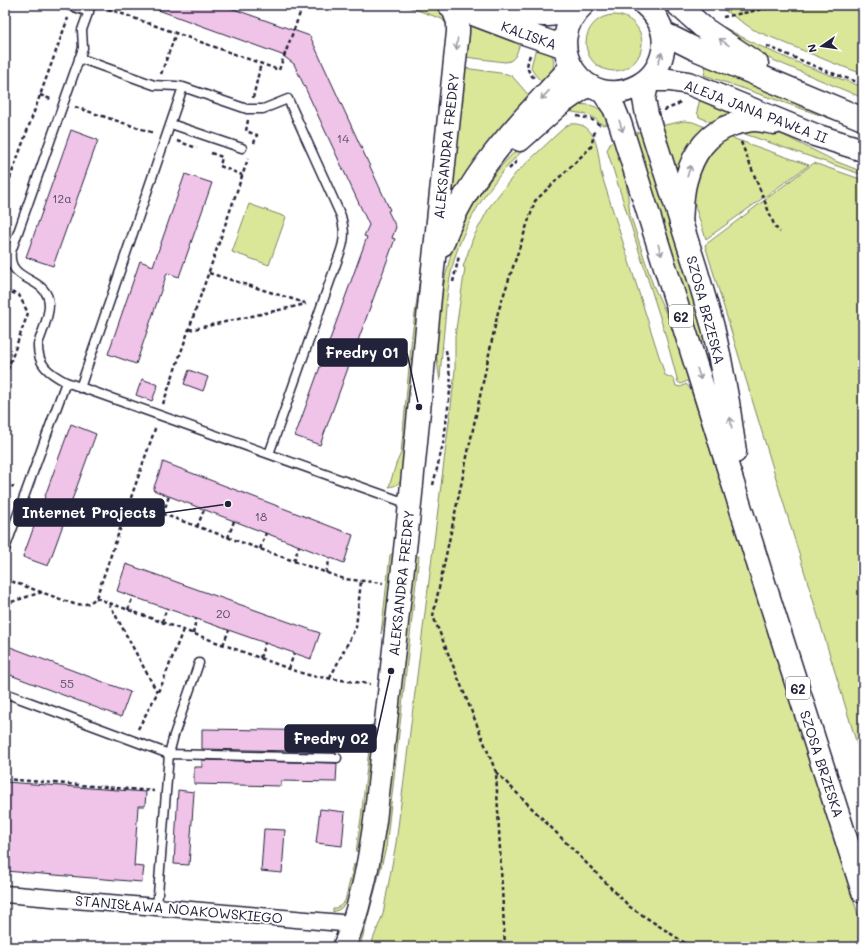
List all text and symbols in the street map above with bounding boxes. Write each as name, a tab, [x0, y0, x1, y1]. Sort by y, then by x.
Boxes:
street label: KALISKA	[499, 16, 559, 54]
north arrow	[802, 26, 842, 66]
one-way arrow	[453, 37, 461, 50]
one-way arrow	[718, 38, 729, 46]
text: N	[804, 43, 820, 54]
one-way arrow	[657, 52, 665, 64]
street label: ALEKSANDRA FREDRY	[429, 72, 463, 220]
street label: ALEJA JANA PAWŁA II	[682, 75, 830, 147]
one-way arrow	[540, 90, 549, 100]
one-way arrow	[618, 120, 625, 133]
house number: 14	[337, 130, 349, 146]
one-way arrow	[685, 165, 693, 177]
house number: 12a	[52, 190, 72, 206]
one-way arrow	[657, 243, 664, 256]
street label: SZOSA BRZESKA	[682, 254, 730, 366]
road number: 62	[669, 305, 693, 327]
callout: Fredry 01	[318, 339, 407, 366]
text: Fredry 01	[325, 342, 399, 362]
one-way arrow	[696, 367, 703, 380]
one-way arrow	[727, 417, 735, 430]
callout: Internet Projects	[14, 499, 164, 526]
text: Internet Projects	[22, 502, 156, 522]
house number: 18	[255, 508, 267, 524]
street label: ALEKSANDRA FREDRY	[384, 509, 418, 657]
house number: 20	[216, 605, 231, 621]
house number: 55	[60, 675, 74, 691]
road number: 62	[786, 677, 810, 699]
street label: SZOSA BRZESKA	[796, 708, 848, 820]
callout: Fredry 02	[285, 725, 376, 752]
text: Fredry 02	[293, 728, 369, 748]
street label: STANISŁAWA NOAKOWSKIEGO	[74, 890, 284, 928]

